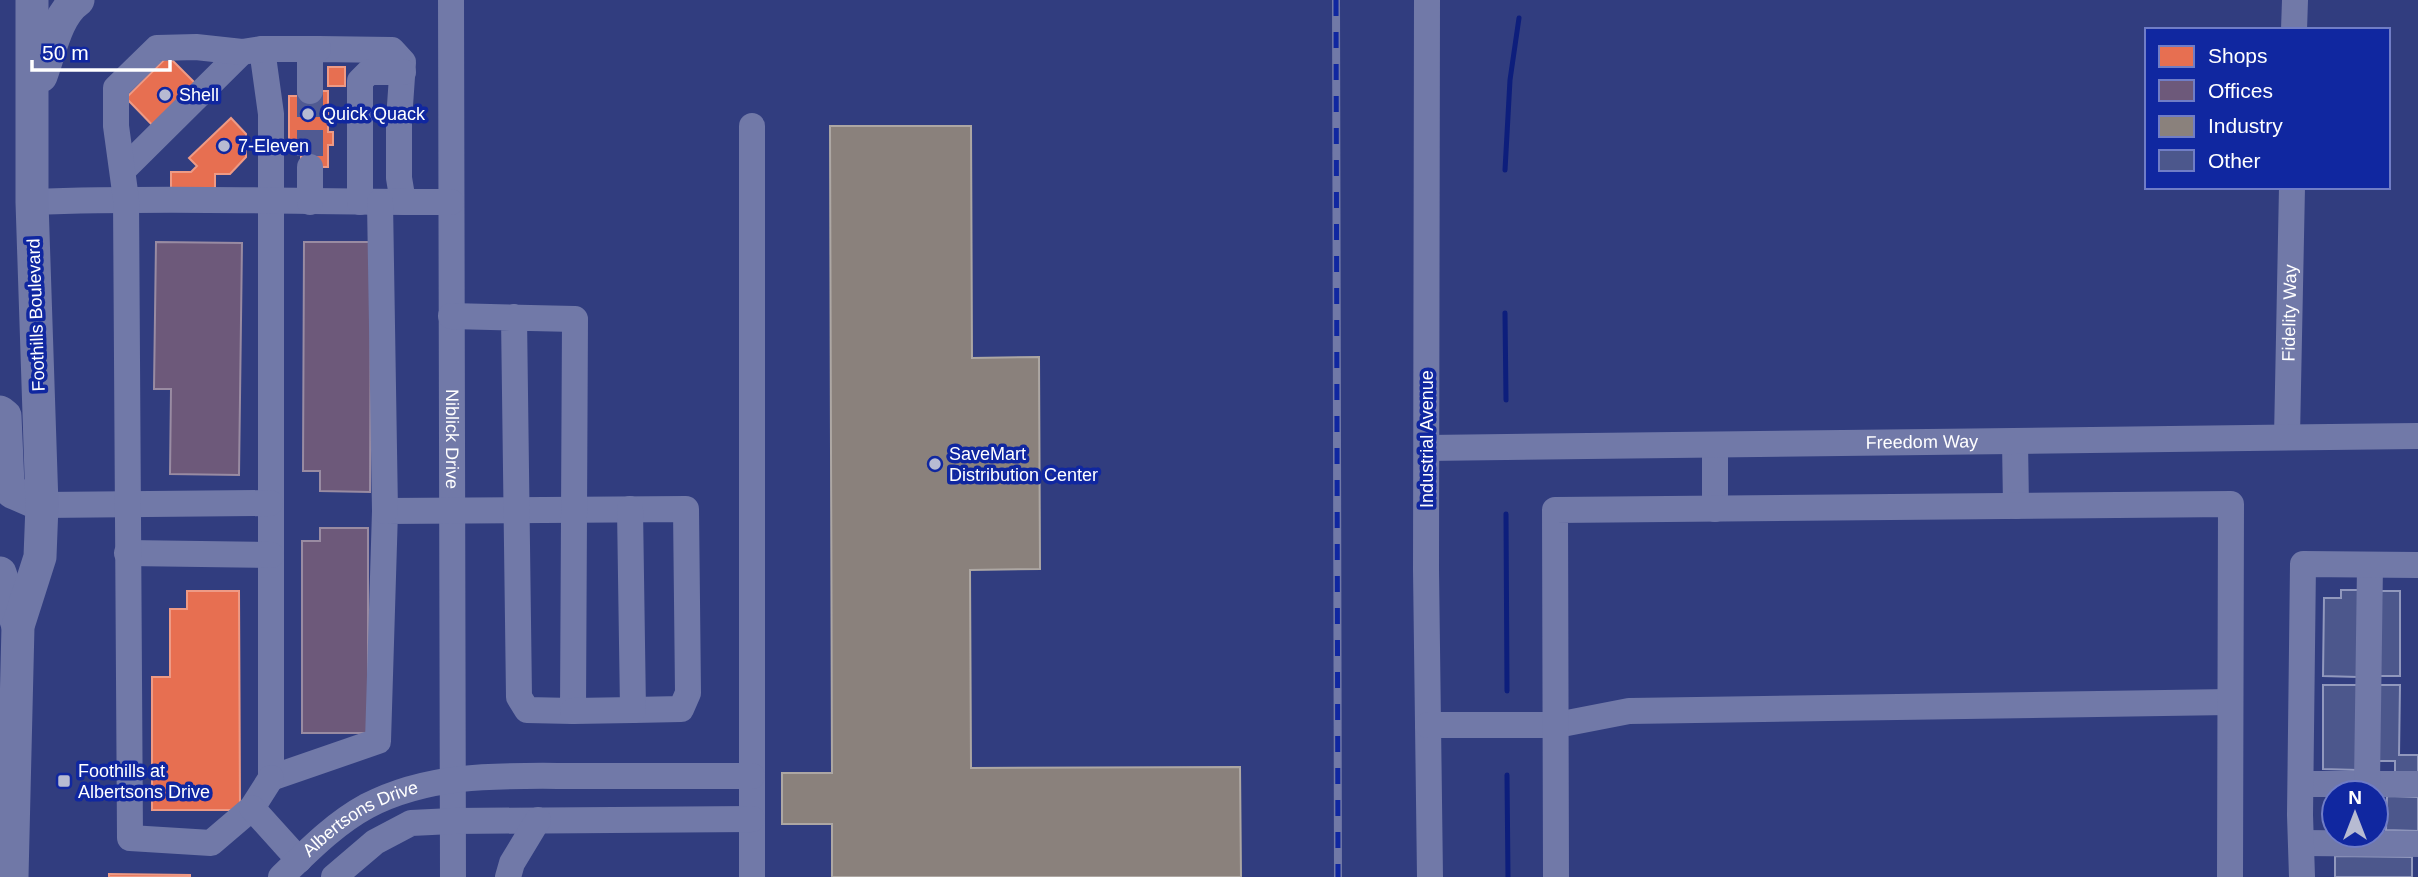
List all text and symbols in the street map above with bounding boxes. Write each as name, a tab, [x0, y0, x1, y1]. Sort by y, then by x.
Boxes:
scale bar	[32, 28, 170, 72]
legend	[2145, 28, 2390, 189]
text: 50 m	[42, 41, 89, 64]
text: Shops	[2208, 44, 2268, 67]
text: Offices	[2208, 79, 2273, 102]
place label: Shell	[179, 85, 219, 105]
marker: Shell	[157, 87, 173, 103]
place label: Quick Quack	[322, 104, 426, 124]
marker: Quick Quack	[300, 106, 316, 122]
text: Industry	[2208, 114, 2283, 137]
place label: 7-Eleven	[238, 136, 309, 156]
marker: 7-Eleven	[216, 138, 232, 154]
text: Other	[2208, 149, 2261, 172]
street label: Foothills Boulevard	[23, 238, 49, 392]
street label: Fidelity Way	[2279, 264, 2300, 362]
street label: Industrial Avenue	[1417, 370, 1437, 508]
street label: Niblick Drive	[442, 389, 462, 489]
street label: Freedom Way	[1866, 431, 1978, 453]
place label: SaveMart Distribution Center	[949, 444, 1098, 485]
marker: SaveMart Distribution Center	[927, 456, 943, 472]
place label: Foothills at Albertsons Drive	[78, 761, 210, 802]
marker: Foothills at Albertsons Drive	[56, 773, 72, 789]
street label: Albertsons Drive	[299, 777, 420, 861]
north arrow	[2320, 779, 2390, 849]
text: N	[2348, 787, 2362, 808]

